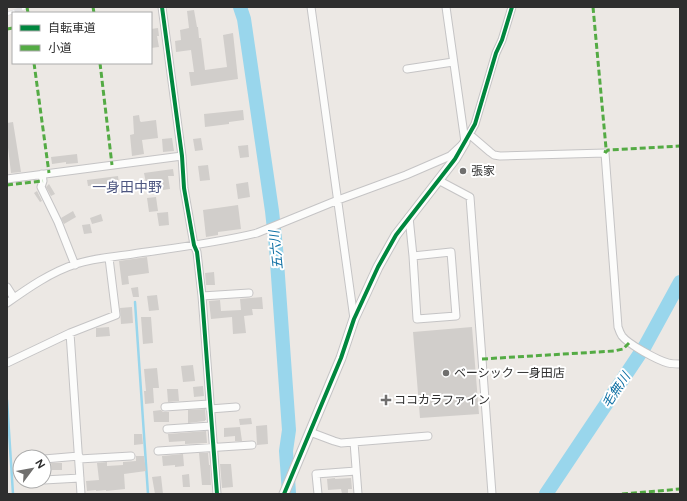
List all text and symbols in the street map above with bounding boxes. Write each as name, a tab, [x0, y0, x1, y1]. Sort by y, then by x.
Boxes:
legend	[12, 12, 152, 64]
text: 自転車道	[48, 21, 96, 35]
text: 小道	[48, 41, 72, 55]
place label: 張家	[471, 164, 495, 178]
marker: 張家	[458, 166, 468, 176]
district label: 一身田中野	[92, 179, 162, 196]
water label: 五六川	[266, 228, 285, 270]
place label: ベーシック 一身田店	[454, 366, 565, 380]
marker: ベーシック 一身田店	[441, 368, 451, 378]
water label: 毛無川	[599, 368, 634, 410]
place label: ココカラファイン	[394, 393, 490, 407]
marker: ココカラファイン	[381, 395, 391, 405]
north arrow	[12, 449, 52, 489]
text: N	[32, 457, 48, 471]

